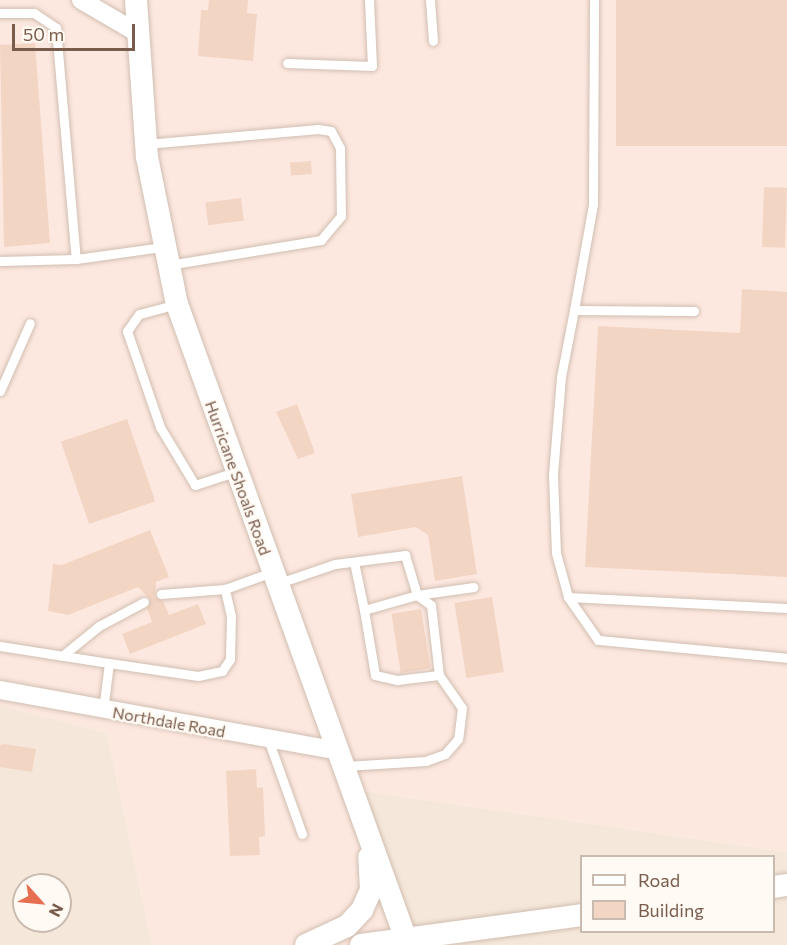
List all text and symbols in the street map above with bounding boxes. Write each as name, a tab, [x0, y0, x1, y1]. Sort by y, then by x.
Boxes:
scale bar	[15, 12, 138, 50]
text: 50 m	[23, 23, 64, 45]
street label: Hurricane Shoals Road	[201, 398, 275, 558]
street label: Northdale Road	[111, 703, 227, 741]
legend	[580, 855, 775, 933]
text: Road	[638, 869, 680, 891]
north arrow	[12, 873, 72, 933]
text: Building	[638, 899, 704, 921]
text: N	[46, 901, 68, 920]

